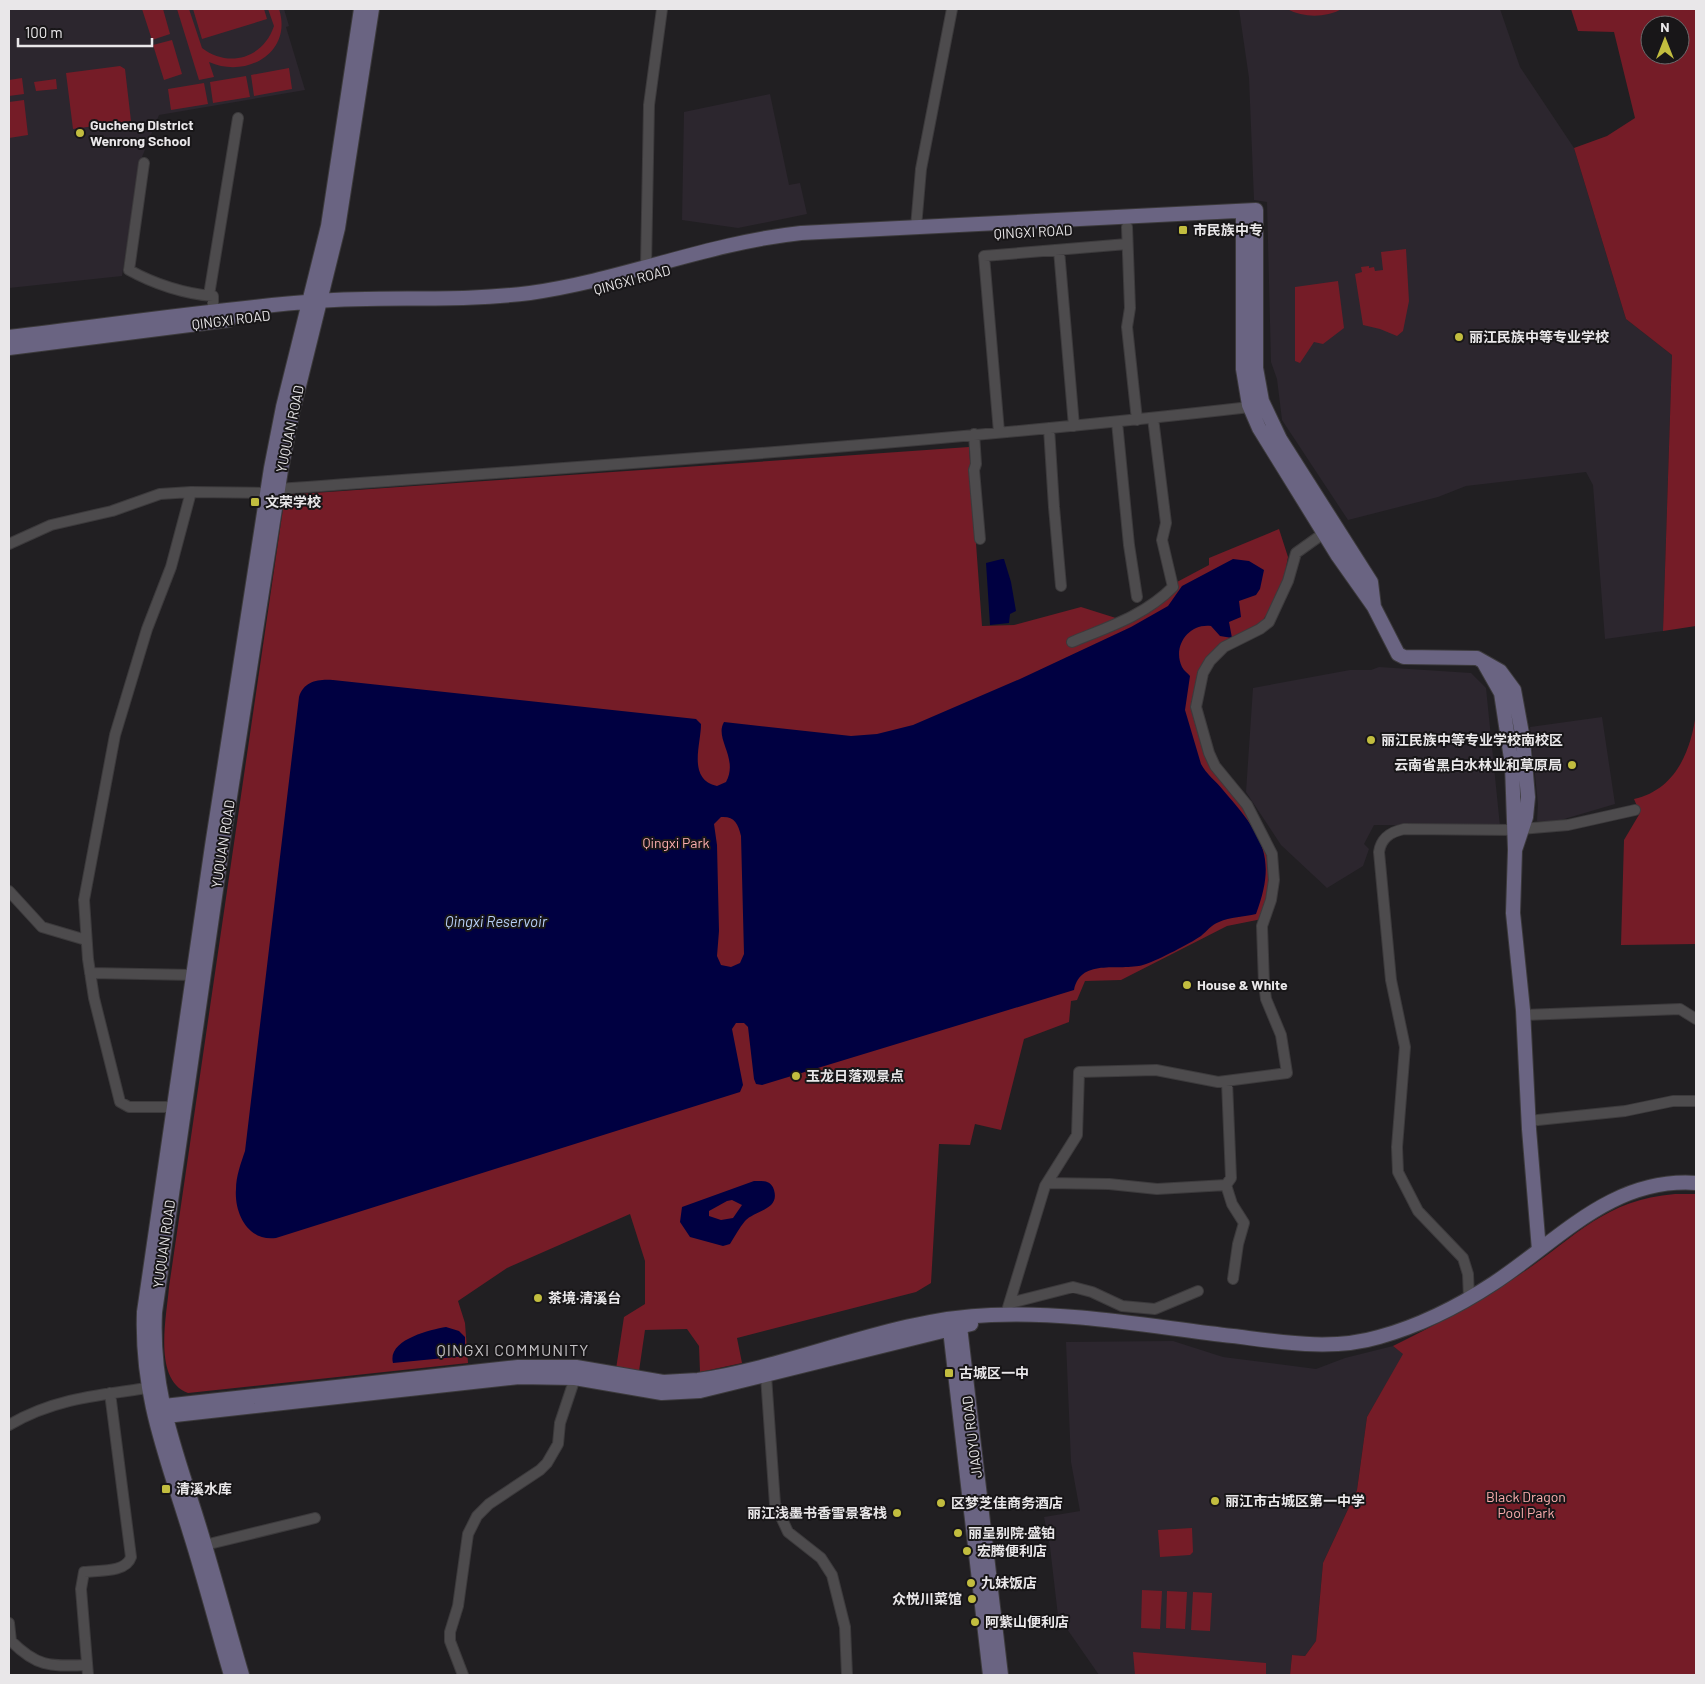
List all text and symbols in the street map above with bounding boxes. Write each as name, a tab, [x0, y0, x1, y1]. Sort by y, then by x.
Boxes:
scale bar	[18, 15, 151, 47]
north arrow	[1640, 15, 1690, 65]
text: N	[1660, 18, 1670, 35]
text: 100 m	[25, 23, 63, 41]
place label: Gucheng District Wenrong School	[90, 116, 194, 149]
marker: Gucheng District Wenrong School	[74, 127, 86, 139]
street label: QINGXI ROAD	[993, 221, 1073, 242]
place label: 市民族中专	[1193, 221, 1263, 238]
marker: 市民族中专	[1177, 224, 1189, 236]
street label: QINGXI ROAD	[592, 261, 672, 298]
street label: QINGXI ROAD	[191, 306, 271, 333]
place label: 丽江民族中等专业学校	[1469, 328, 1609, 345]
marker: 丽江民族中等专业学校	[1453, 331, 1465, 343]
street label: YUQUAN ROAD	[272, 384, 307, 474]
place label: 文荣学校	[265, 493, 321, 510]
marker: 文荣学校	[249, 496, 261, 508]
place label: 丽江民族中等专业学校南校区	[1381, 731, 1563, 748]
marker: 丽江民族中等专业学校南校区	[1365, 734, 1377, 746]
place label: 云南省黑白水林业和草原局	[1394, 756, 1562, 773]
marker: 云南省黑白水林业和草原局	[1566, 759, 1578, 771]
street label: YUQUAN ROAD	[207, 799, 238, 889]
park label: Qingxi Park	[642, 834, 710, 851]
water label: Qingxi Reservoir	[445, 912, 548, 930]
place label: House & White	[1197, 976, 1288, 993]
marker: House & White	[1181, 979, 1193, 991]
place label: 玉龙日落观景点	[806, 1067, 904, 1084]
marker: 玉龙日落观景点	[790, 1070, 802, 1082]
street label: YUQUAN ROAD	[149, 1199, 178, 1289]
place label: 茶境·清溪台	[548, 1289, 621, 1306]
marker: 茶境·清溪台	[532, 1292, 544, 1304]
district label: QINGXI COMMUNITY	[437, 1340, 589, 1359]
place label: 古城区一中	[959, 1364, 1029, 1381]
marker: 古城区一中	[943, 1367, 955, 1379]
street label: JIAOYU ROAD	[958, 1395, 985, 1479]
place label: 清溪水库	[176, 1480, 232, 1497]
marker: 清溪水库	[160, 1483, 172, 1495]
park label: Black Dragon Pool Park	[1486, 1488, 1566, 1521]
place label: 丽江市古城区第一中学	[1225, 1492, 1365, 1509]
place label: 区梦芝佳商务酒店	[951, 1494, 1063, 1511]
marker: 丽江市古城区第一中学	[1209, 1495, 1221, 1507]
marker: 区梦芝佳商务酒店	[935, 1497, 947, 1509]
place label: 丽江浅墨书香雪景客栈	[747, 1504, 887, 1521]
marker: 丽江浅墨书香雪景客栈	[891, 1507, 903, 1519]
place label: 丽呈别院·盛铂	[968, 1524, 1055, 1541]
marker: 丽呈别院·盛铂	[952, 1527, 964, 1539]
place label: 宏腾便利店	[977, 1542, 1047, 1559]
marker: 宏腾便利店	[961, 1545, 973, 1557]
place label: 九妹饭店	[981, 1574, 1037, 1591]
marker: 九妹饭店	[965, 1577, 977, 1589]
place label: 众悦川菜馆	[892, 1590, 962, 1607]
marker: 众悦川菜馆	[966, 1593, 978, 1605]
place label: 阿紫山便利店	[985, 1613, 1069, 1630]
marker: 阿紫山便利店	[969, 1616, 981, 1628]

